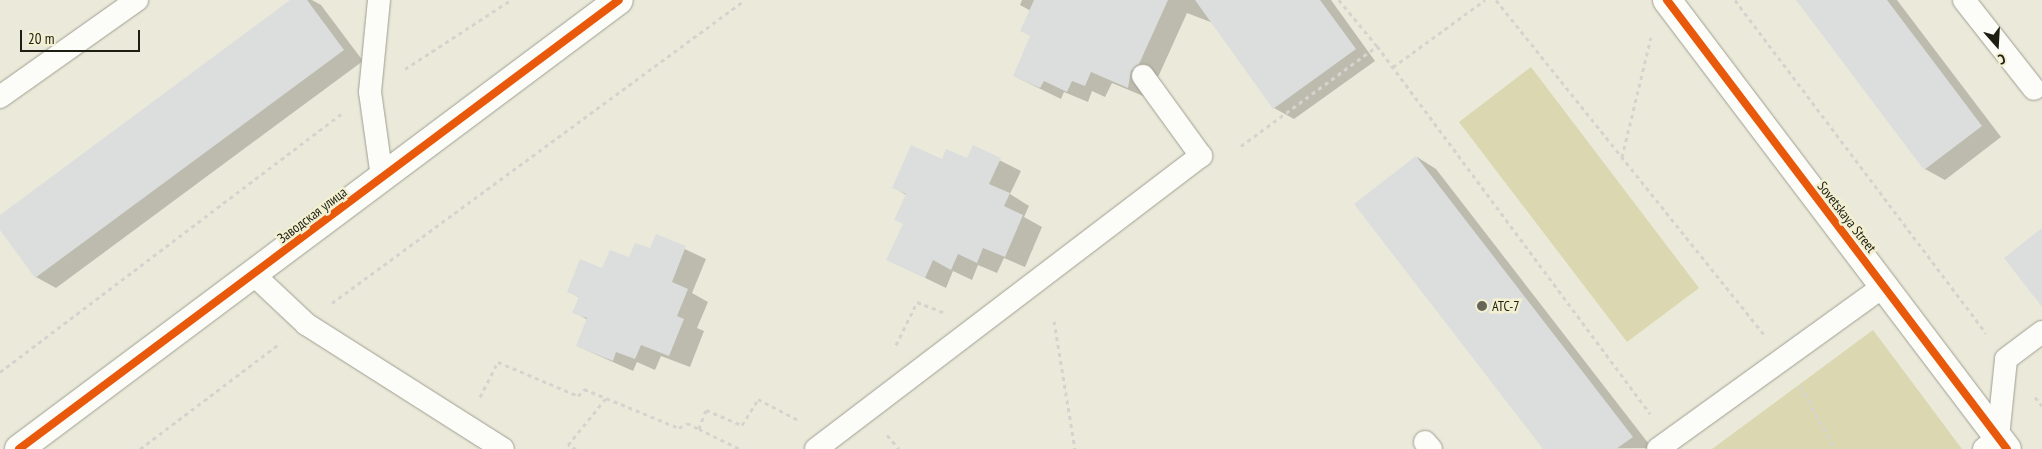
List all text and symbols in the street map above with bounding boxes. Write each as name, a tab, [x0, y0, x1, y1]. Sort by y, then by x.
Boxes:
scale bar	[22, 20, 142, 52]
north arrow	[1972, 20, 2022, 70]
text: 20 m	[28, 29, 54, 48]
text: С	[1996, 50, 2008, 69]
street label: Sovetskaya Street	[1814, 178, 1880, 256]
street label: Заводская улица	[274, 183, 350, 247]
place label: АТС-7	[1492, 298, 1520, 314]
marker: АТС-7	[1476, 300, 1488, 312]

